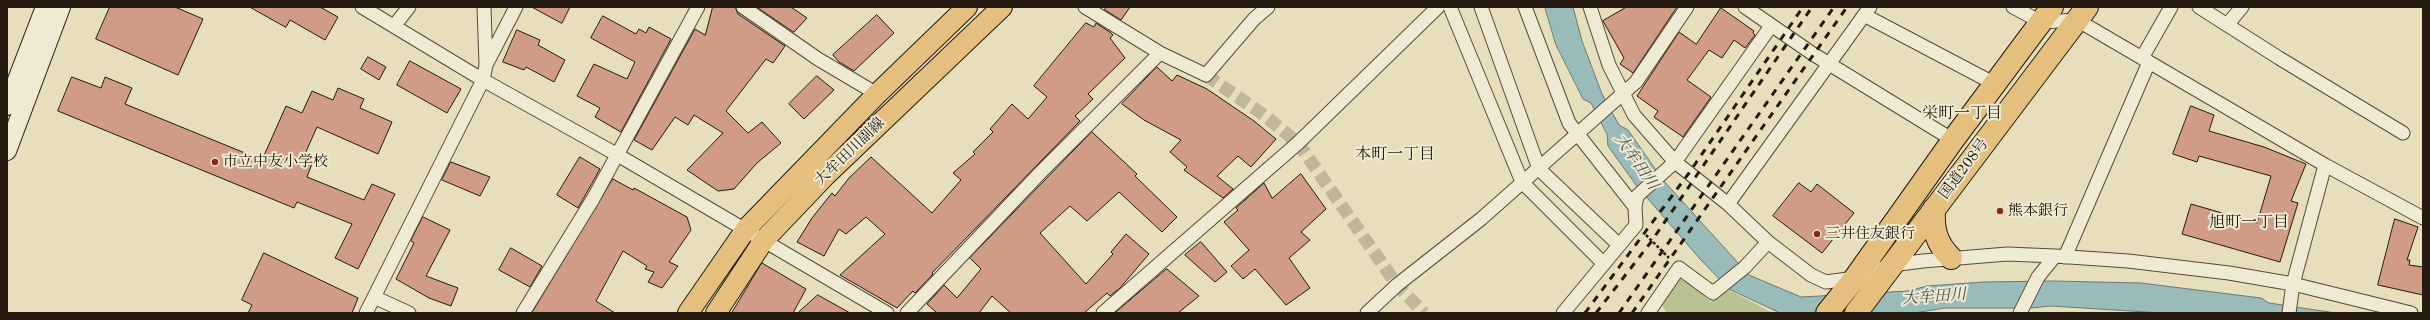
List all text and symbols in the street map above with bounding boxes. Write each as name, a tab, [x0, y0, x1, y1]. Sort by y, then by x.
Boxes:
district label: 栄町一丁目	[1922, 104, 2002, 124]
street label: 大牟田川副線	[811, 114, 889, 190]
water label: 大牟田川	[1610, 130, 1662, 194]
street label: 国道208号	[1935, 135, 1993, 203]
district label: 本町一丁目	[1355, 145, 1435, 165]
place label: 市立中友小学校	[223, 153, 328, 171]
marker: 市立中友小学校	[210, 157, 220, 167]
place label: 熊本銀行	[2008, 202, 2068, 220]
marker: 熊本銀行	[1995, 206, 2005, 216]
district label: 旭町一丁目	[2209, 213, 2289, 233]
place label: 三井住友銀行	[1825, 225, 1915, 243]
marker: 三井住友銀行	[1812, 229, 1822, 239]
water label: 大牟田川	[1901, 285, 1967, 309]

